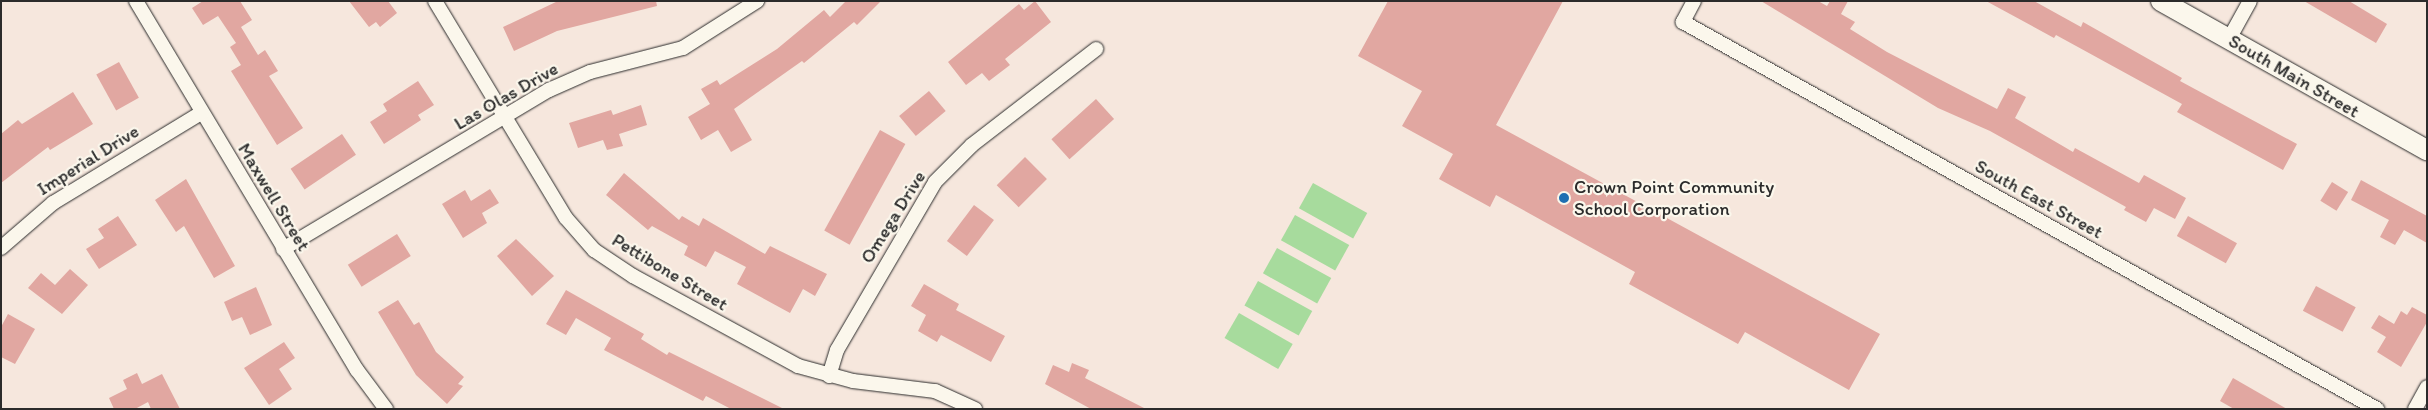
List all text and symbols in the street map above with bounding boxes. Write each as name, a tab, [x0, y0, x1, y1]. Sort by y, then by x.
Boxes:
street label: South Main Street	[2225, 29, 2363, 123]
street label: Las Olas Drive	[450, 57, 562, 135]
street label: Imperial Drive	[33, 120, 143, 200]
street label: Maxwell Street	[233, 139, 315, 255]
street label: South East Street	[1971, 155, 2107, 243]
street label: Omega Drive	[856, 166, 930, 268]
place label: Crown Point Community School Corporation	[1574, 176, 1774, 220]
marker: Crown Point Community School Corporation	[1558, 192, 1570, 204]
street label: Pettibone Street	[608, 229, 732, 315]

